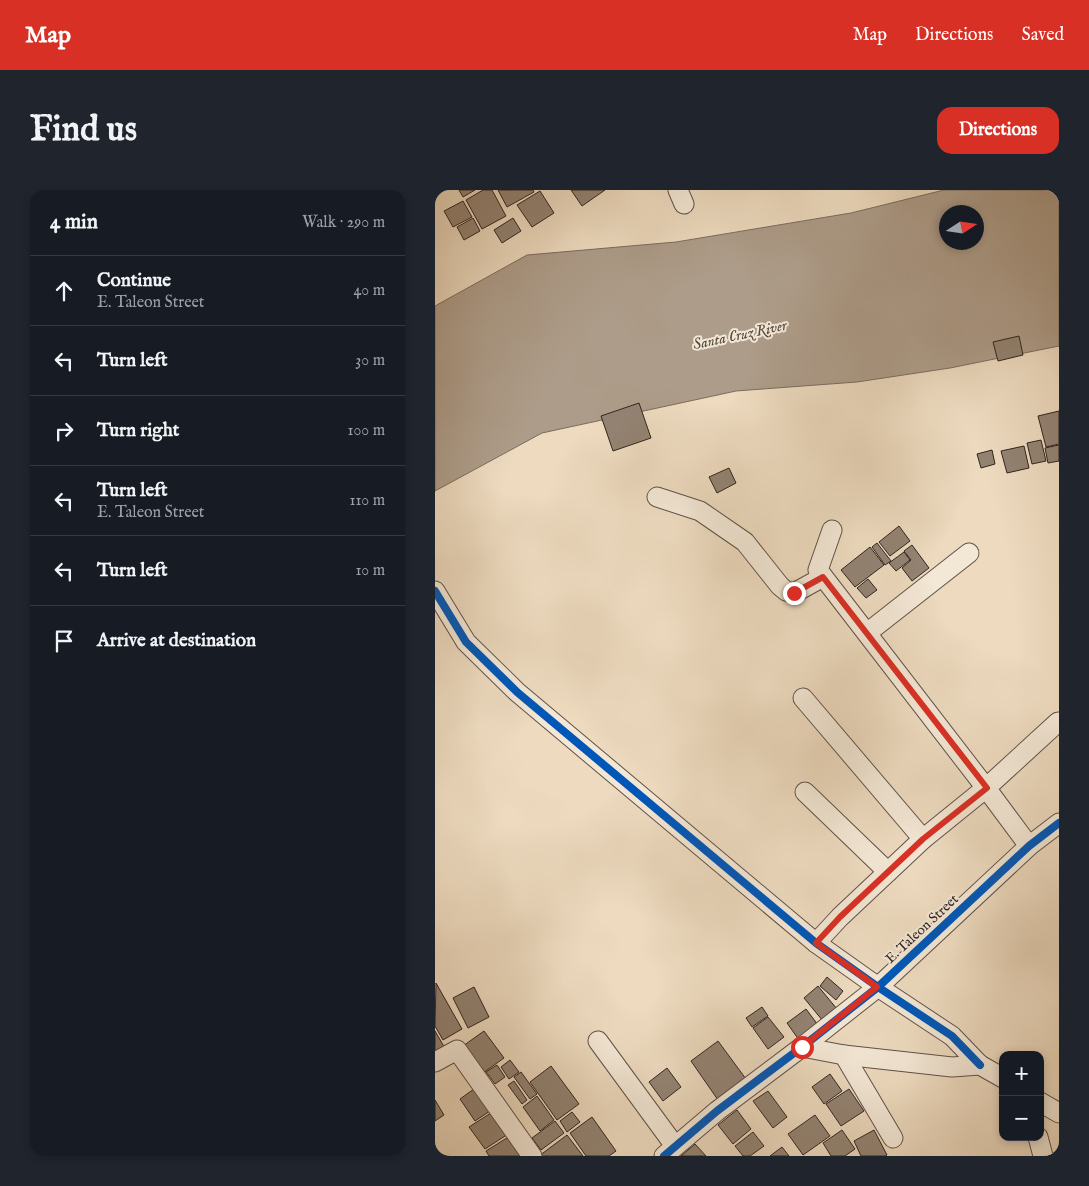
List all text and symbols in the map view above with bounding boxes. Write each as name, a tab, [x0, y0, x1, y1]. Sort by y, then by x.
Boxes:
text: Map	[25, 20, 71, 51]
text: Map	[853, 24, 887, 47]
text: Directions	[915, 24, 993, 47]
text: Saved	[1021, 24, 1064, 47]
button: Directions	[937, 107, 1059, 154]
text: Find us	[30, 108, 137, 153]
north arrow	[939, 205, 984, 250]
text: 4 min	[50, 209, 98, 236]
text: Walk · 290 m	[302, 213, 385, 233]
text: Continue	[97, 269, 171, 293]
icon: ahead	[50, 277, 78, 305]
text: 40 m	[353, 281, 385, 301]
text: E. Taleon Street	[97, 293, 204, 313]
water label: Santa Cruz River	[691, 316, 789, 354]
icon: left	[50, 347, 78, 375]
text: Turn left	[97, 349, 168, 373]
text: 30 m	[355, 351, 385, 371]
icon: right	[50, 417, 78, 445]
text: Turn right	[97, 419, 179, 443]
text: 100 m	[348, 421, 385, 441]
text: Turn left	[97, 479, 168, 503]
icon: left	[50, 487, 78, 515]
text: 110 m	[349, 491, 385, 511]
text: E. Taleon Street	[97, 503, 204, 523]
icon: left	[50, 557, 78, 585]
text: Turn left	[97, 559, 168, 583]
text: 10 m	[355, 561, 385, 581]
route end	[783, 582, 806, 605]
icon: arrive	[50, 627, 78, 655]
text: Arrive at destination	[97, 629, 256, 653]
street label: E. Taleon Street	[882, 890, 963, 968]
route start	[791, 1036, 814, 1059]
map controls	[999, 1051, 1044, 1141]
button: +	[999, 1051, 1044, 1096]
button: −	[999, 1096, 1044, 1141]

